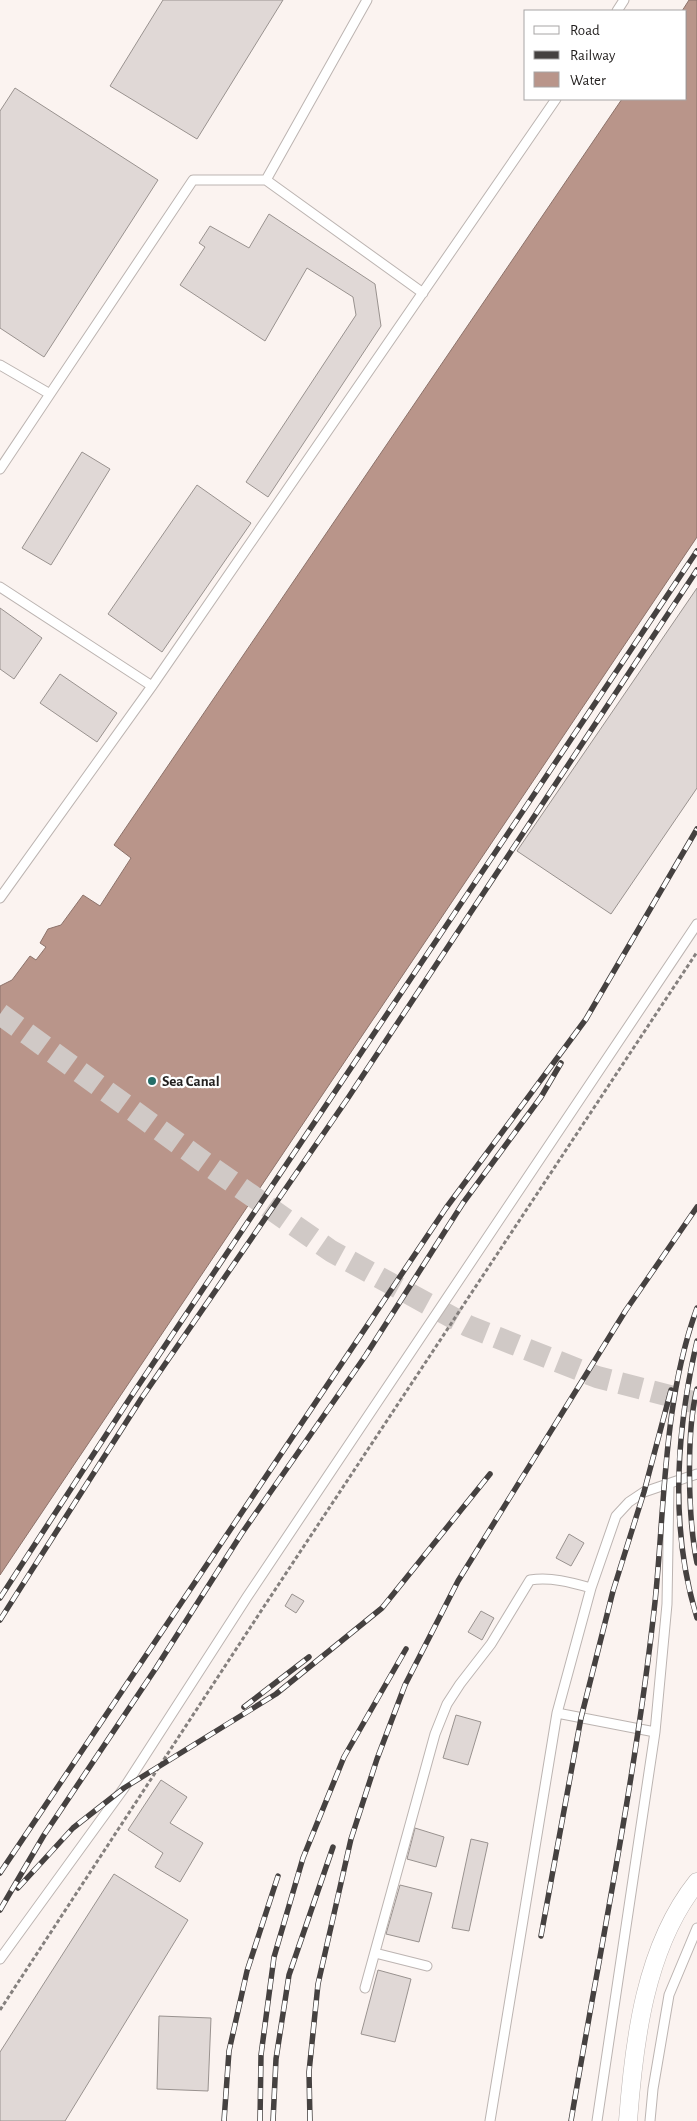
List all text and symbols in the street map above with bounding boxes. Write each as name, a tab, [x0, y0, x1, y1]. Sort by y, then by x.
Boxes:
legend	[524, 10, 687, 100]
text: Road	[570, 23, 600, 38]
text: Railway	[570, 48, 616, 63]
text: Water	[570, 73, 606, 88]
place label: Sea Canal	[162, 1074, 220, 1089]
marker: Sea Canal	[146, 1075, 158, 1087]

